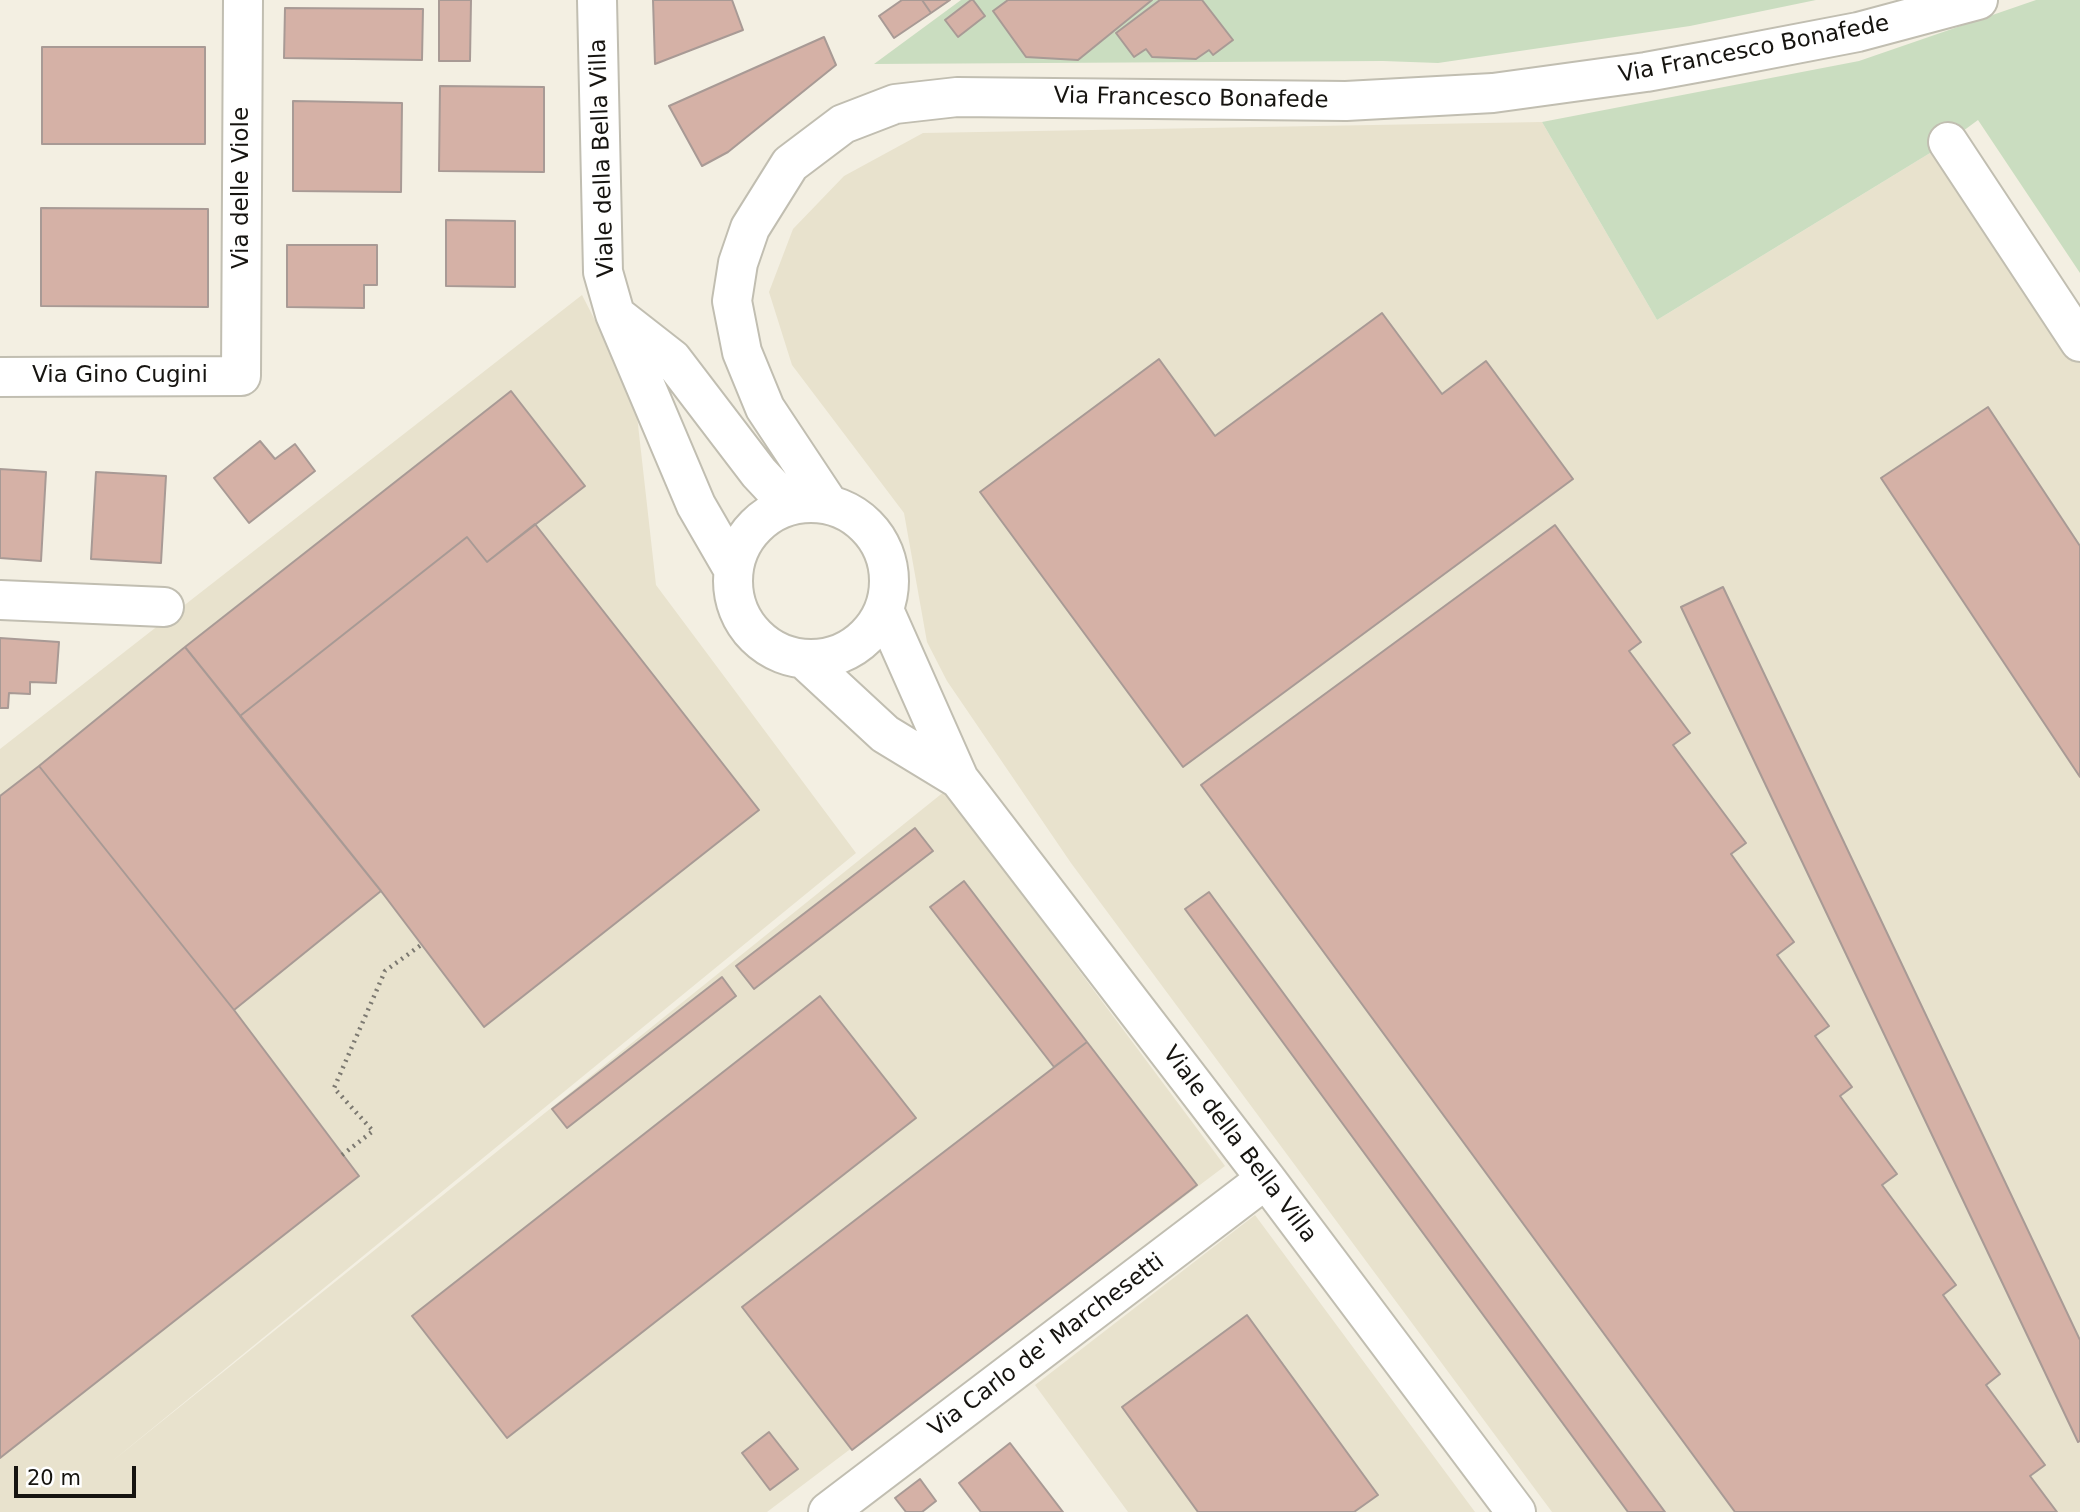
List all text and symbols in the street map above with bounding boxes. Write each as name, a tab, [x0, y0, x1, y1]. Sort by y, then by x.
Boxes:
street label: Via Francesco Bonafede	[1616, 10, 1892, 90]
street label: Viale della Bella Villa	[585, 38, 621, 278]
street label: Via Francesco Bonafede	[1053, 83, 1329, 115]
street label: Via delle Viole	[228, 107, 256, 269]
street label: Via Gino Cugini	[32, 362, 208, 390]
street label: Viale della Bella Villa	[1156, 1041, 1322, 1249]
street label: Via Carlo de' Marchesetti	[924, 1248, 1170, 1444]
scale bar	[18, 1452, 140, 1496]
text: 20 m	[27, 1466, 81, 1490]

